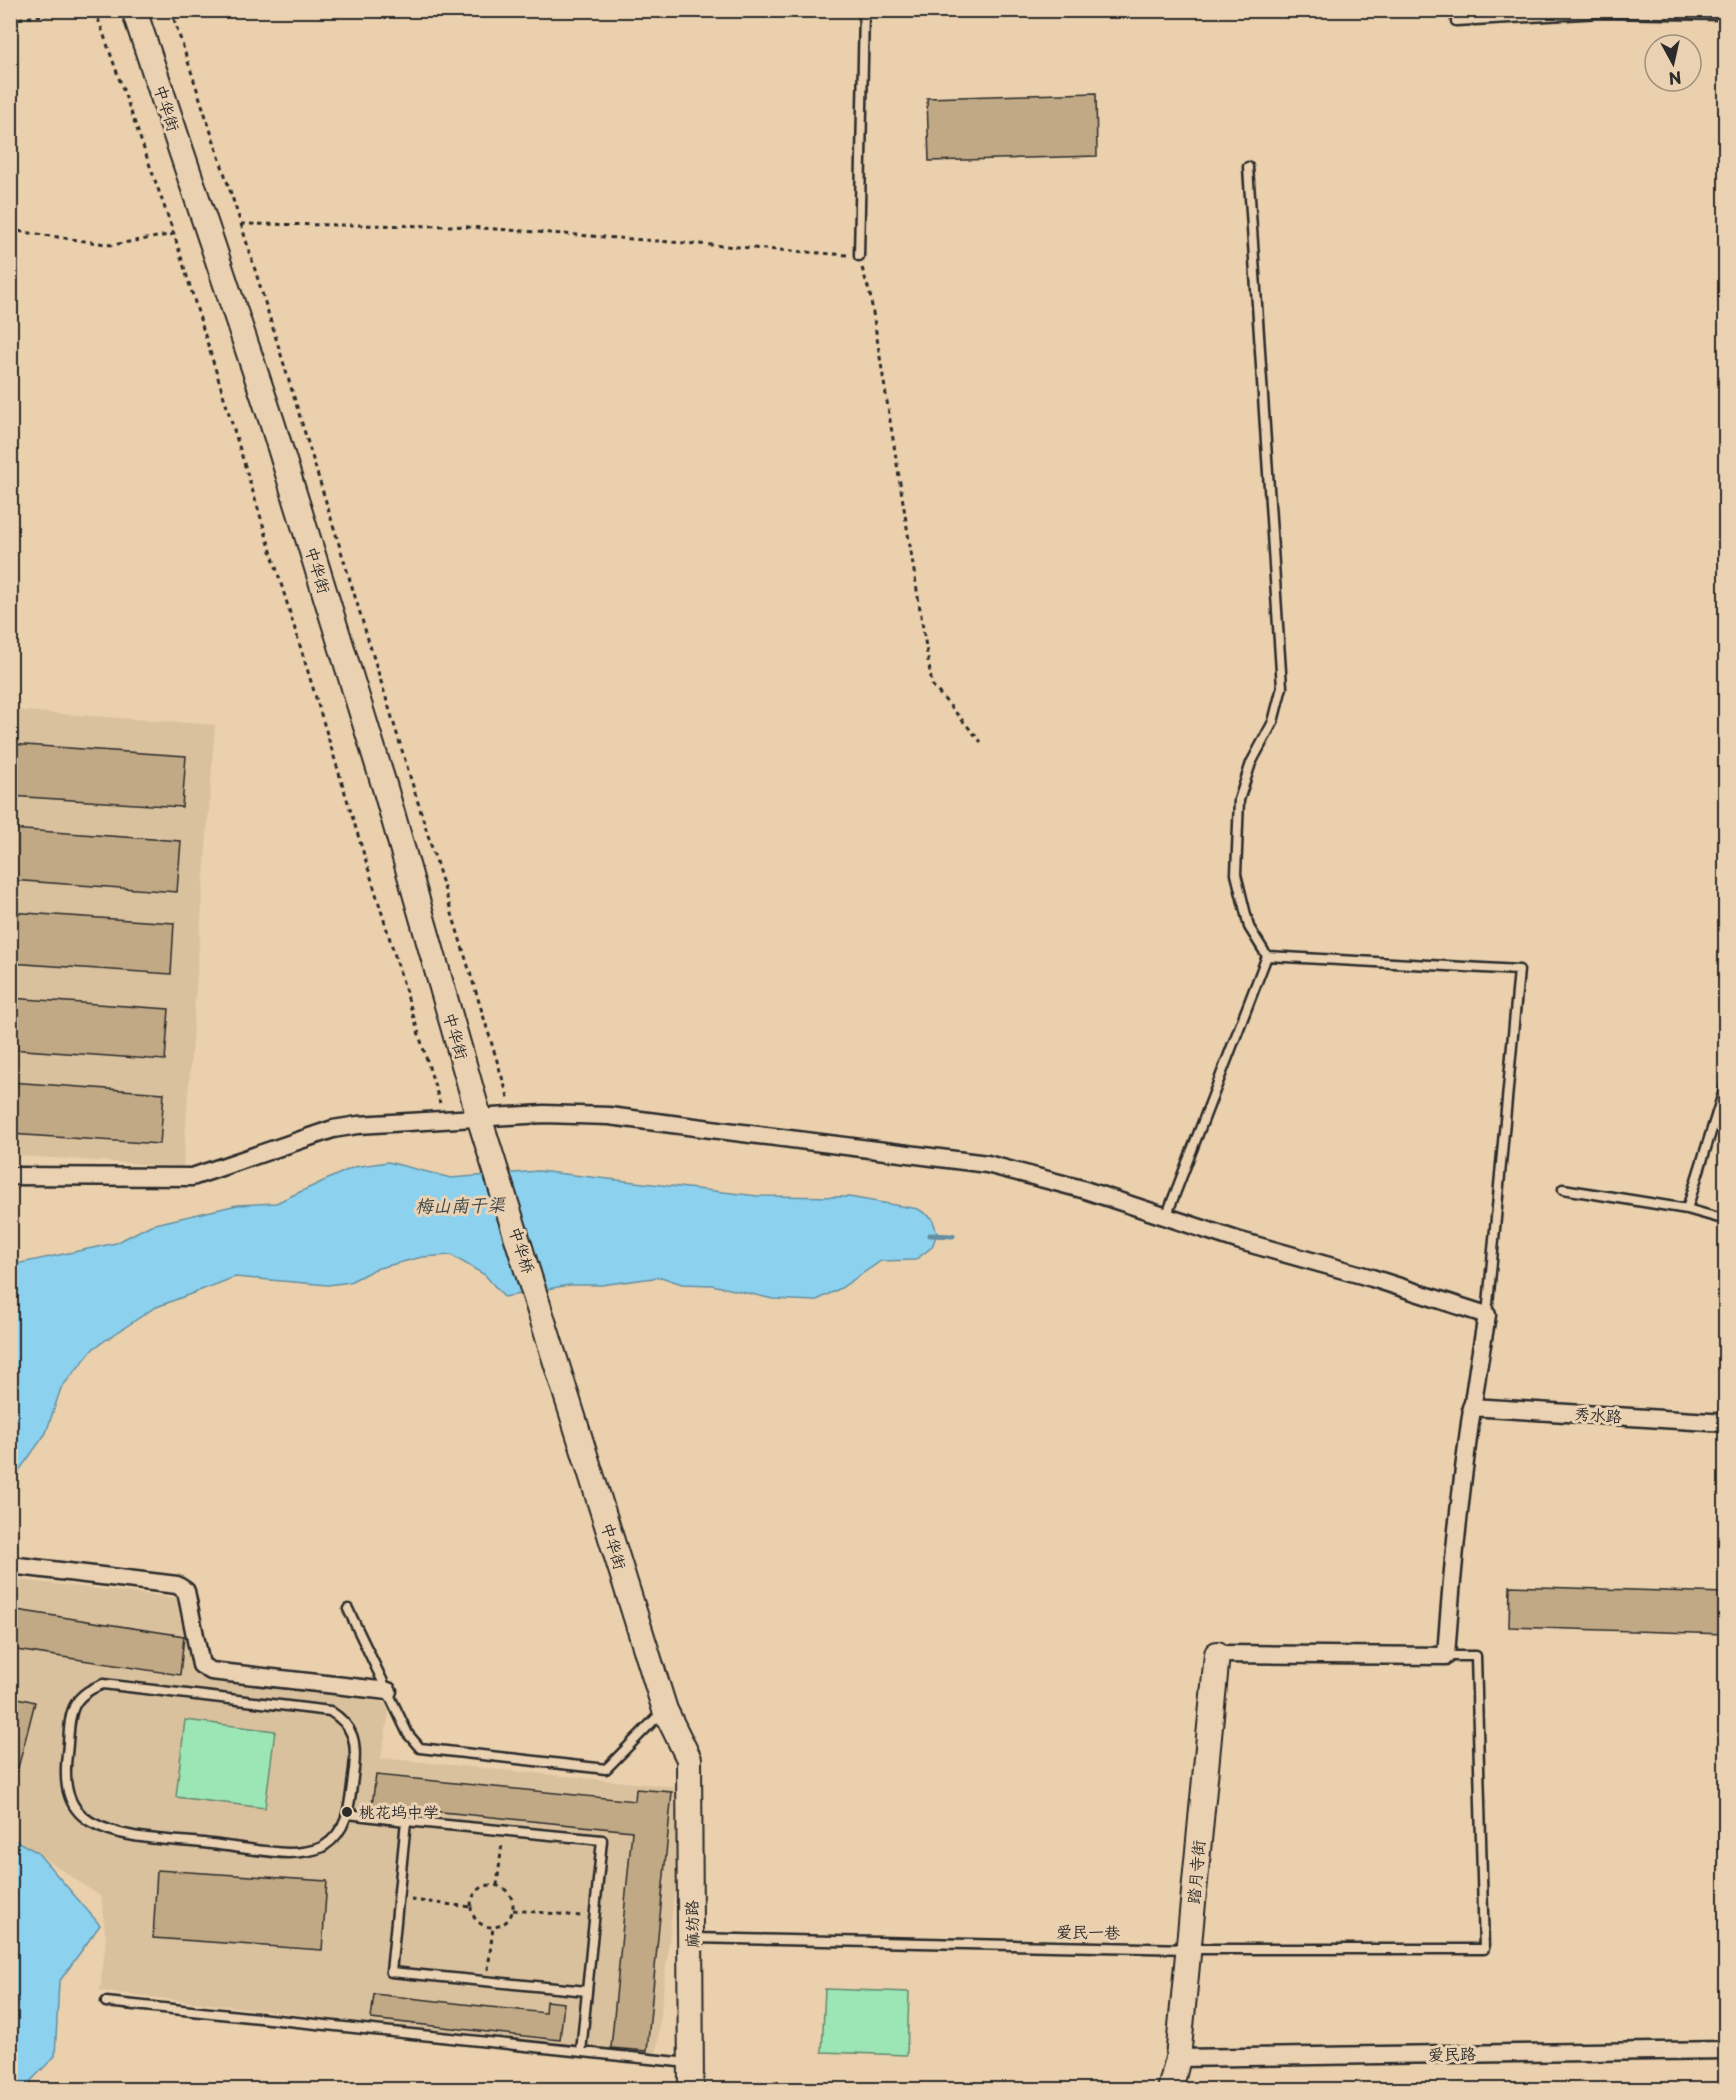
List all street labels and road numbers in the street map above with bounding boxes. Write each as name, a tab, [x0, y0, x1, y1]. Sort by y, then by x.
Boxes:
street label: 中华街	[149, 81, 187, 134]
street label: 中华街	[300, 543, 337, 596]
street label: 中华街	[439, 1009, 475, 1062]
street label: 中华桥	[504, 1223, 542, 1276]
street label: 秀水路	[1573, 1400, 1623, 1428]
street label: 中华街	[596, 1519, 633, 1572]
street label: 踏月寺街	[1180, 1839, 1210, 1905]
street label: 麻纺路	[679, 1900, 703, 1948]
street label: 爱民一巷	[1056, 1918, 1120, 1944]
street label: 爱民路	[1428, 2041, 1476, 2065]

